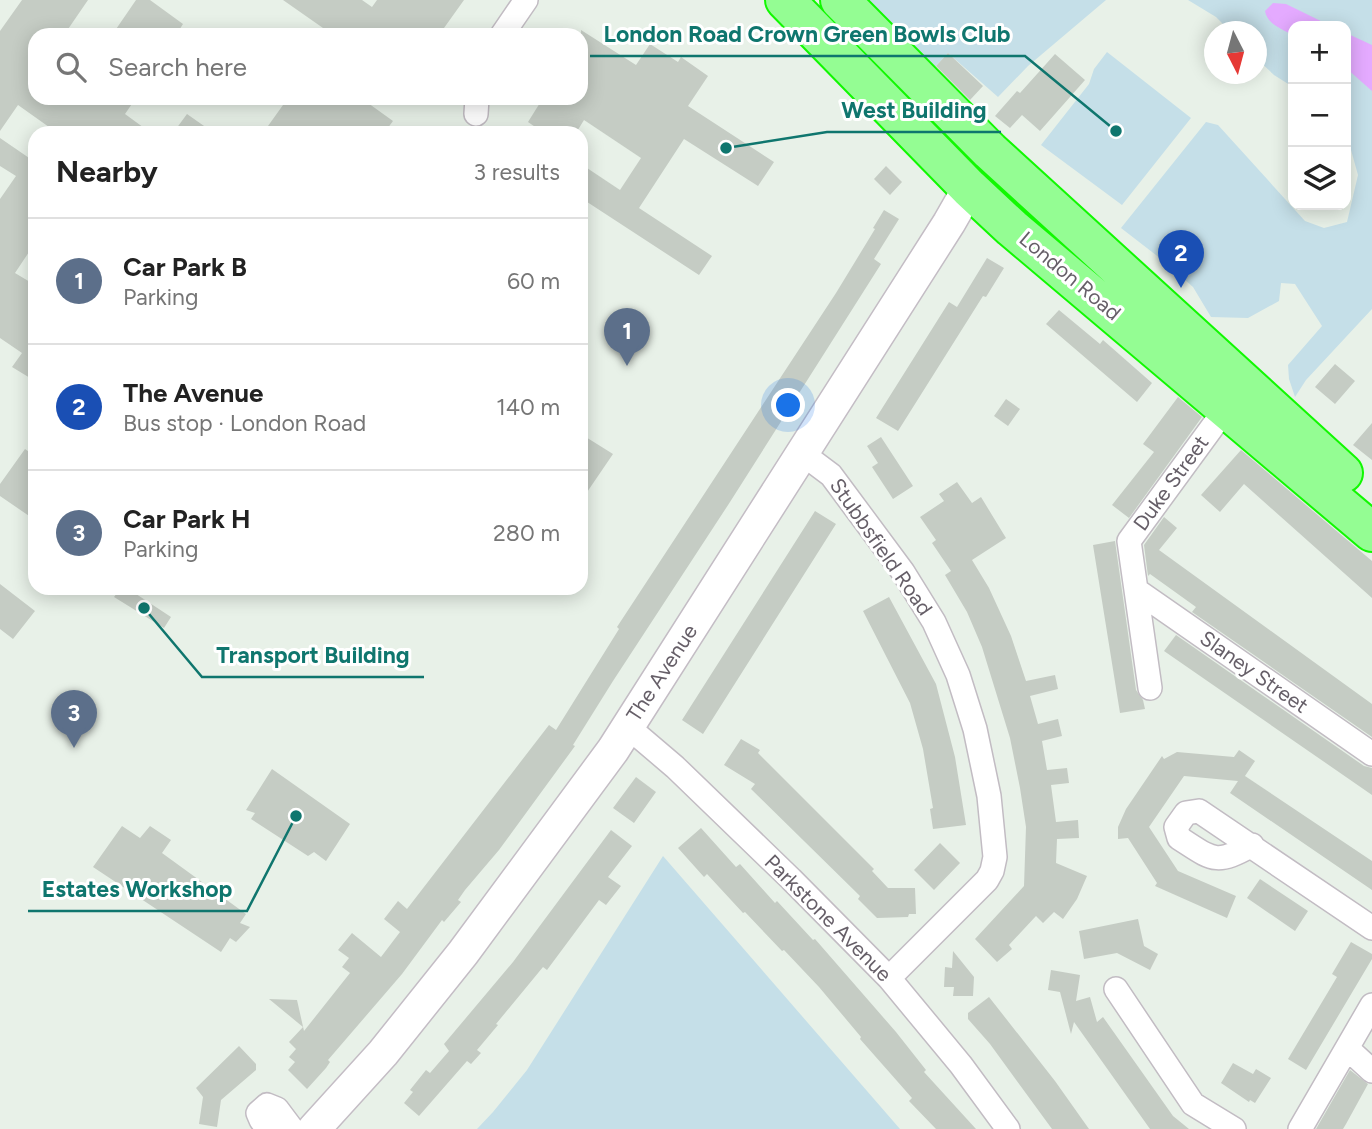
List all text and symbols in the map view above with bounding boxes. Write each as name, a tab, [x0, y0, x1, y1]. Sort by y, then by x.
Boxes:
callout: London Road Crown Green Bowls Club	[590, 12, 1025, 56]
text: London Road Crown Green Bowls Club	[604, 20, 1011, 48]
north arrow	[1204, 21, 1267, 84]
map controls	[1288, 21, 1351, 210]
button: +	[1288, 21, 1351, 84]
search box	[28, 28, 588, 105]
icon: search	[52, 48, 90, 86]
text: Search here	[108, 51, 247, 83]
button: −	[1288, 84, 1351, 147]
callout: West Building	[827, 88, 1001, 132]
text: West Building	[841, 96, 987, 124]
button: layers	[1288, 147, 1351, 210]
text: Nearby	[56, 153, 158, 190]
text: 3 results	[473, 158, 560, 186]
street label: London Road	[1015, 226, 1126, 325]
pin: 2	[1158, 230, 1204, 288]
text: Car Park B	[123, 251, 247, 283]
text: 1	[74, 267, 84, 295]
text: 60 m	[507, 267, 560, 295]
text: Parking	[123, 283, 198, 311]
pin: 1	[604, 308, 650, 366]
text: The Avenue	[123, 377, 263, 409]
your location	[771, 388, 805, 422]
text: 2	[72, 393, 86, 421]
text: 140 m	[496, 393, 560, 421]
text: Bus stop · London Road	[123, 409, 366, 437]
street label: Duke Street	[1128, 430, 1214, 535]
street label: Stubbsfield Road	[825, 473, 938, 620]
text: Car Park H	[123, 503, 251, 535]
text: 3	[73, 519, 85, 547]
text: 280 m	[493, 519, 560, 547]
text: Parking	[123, 535, 198, 563]
street label: The Avenue	[621, 619, 702, 726]
street label: Slaney Street	[1195, 625, 1313, 718]
callout: Transport Building	[202, 633, 424, 677]
text: Transport Building	[216, 641, 410, 669]
pin: 3	[51, 690, 97, 748]
street label: Parkstone Avenue	[760, 849, 897, 986]
callout: Estates Workshop	[28, 867, 247, 911]
text: Estates Workshop	[42, 875, 233, 903]

